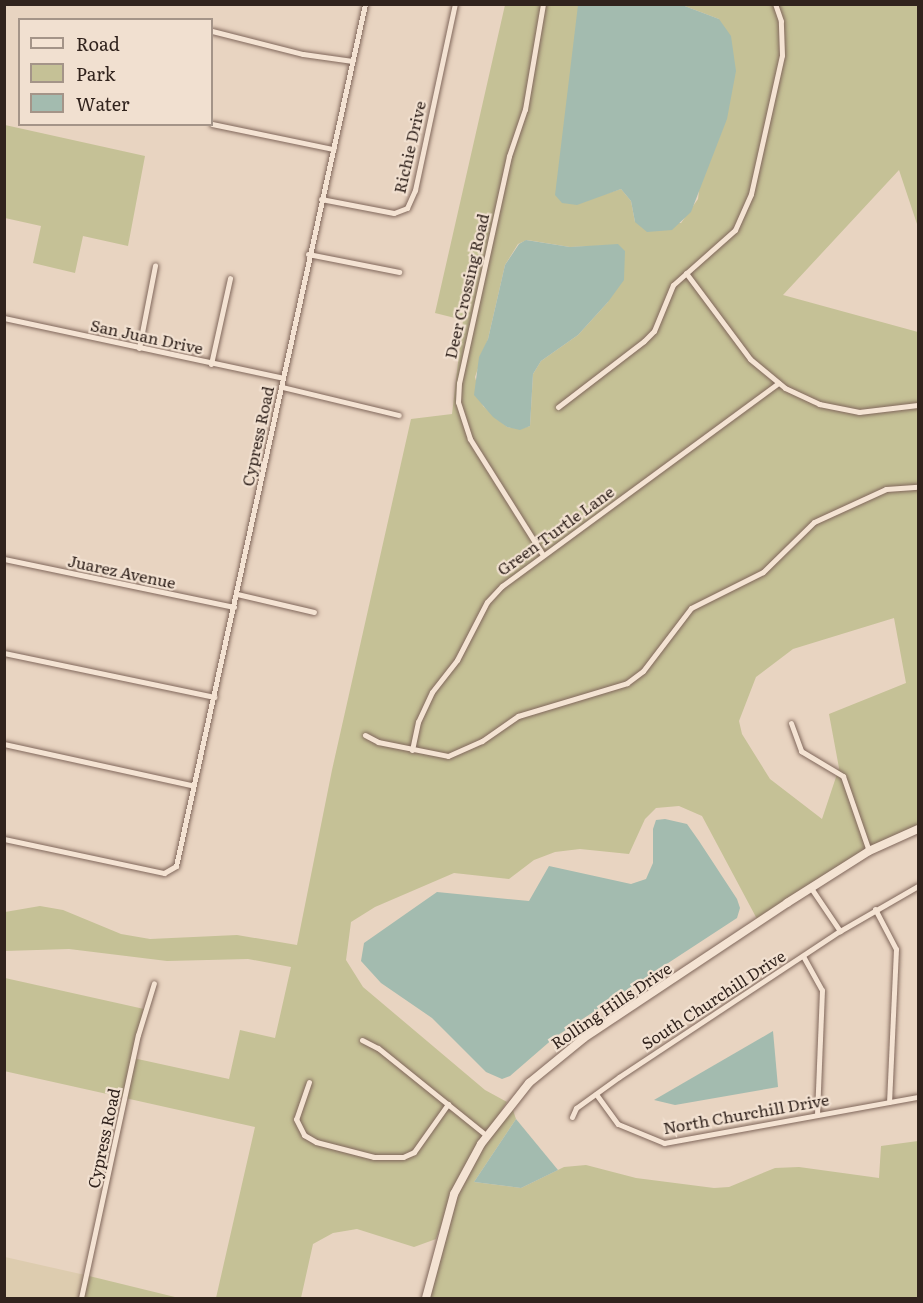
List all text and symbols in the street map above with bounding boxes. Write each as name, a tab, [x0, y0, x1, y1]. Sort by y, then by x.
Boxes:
legend	[18, 18, 213, 126]
text: Road	[76, 30, 120, 57]
text: Park	[76, 60, 115, 87]
text: Water	[76, 90, 129, 117]
street label: Richie Drive	[389, 99, 429, 195]
street label: Deer Crossing Road	[440, 211, 492, 361]
street label: San Juan Drive	[89, 315, 205, 357]
street label: Cypress Road	[237, 384, 277, 488]
street label: Green Turtle Lane	[493, 481, 617, 579]
street label: Juarez Avenue	[66, 550, 178, 592]
street label: South Churchill Drive	[638, 945, 788, 1053]
street label: Rolling Hills Drive	[547, 958, 675, 1052]
street label: Cypress Road	[83, 1086, 123, 1190]
street label: North Churchill Drive	[662, 1089, 830, 1137]

